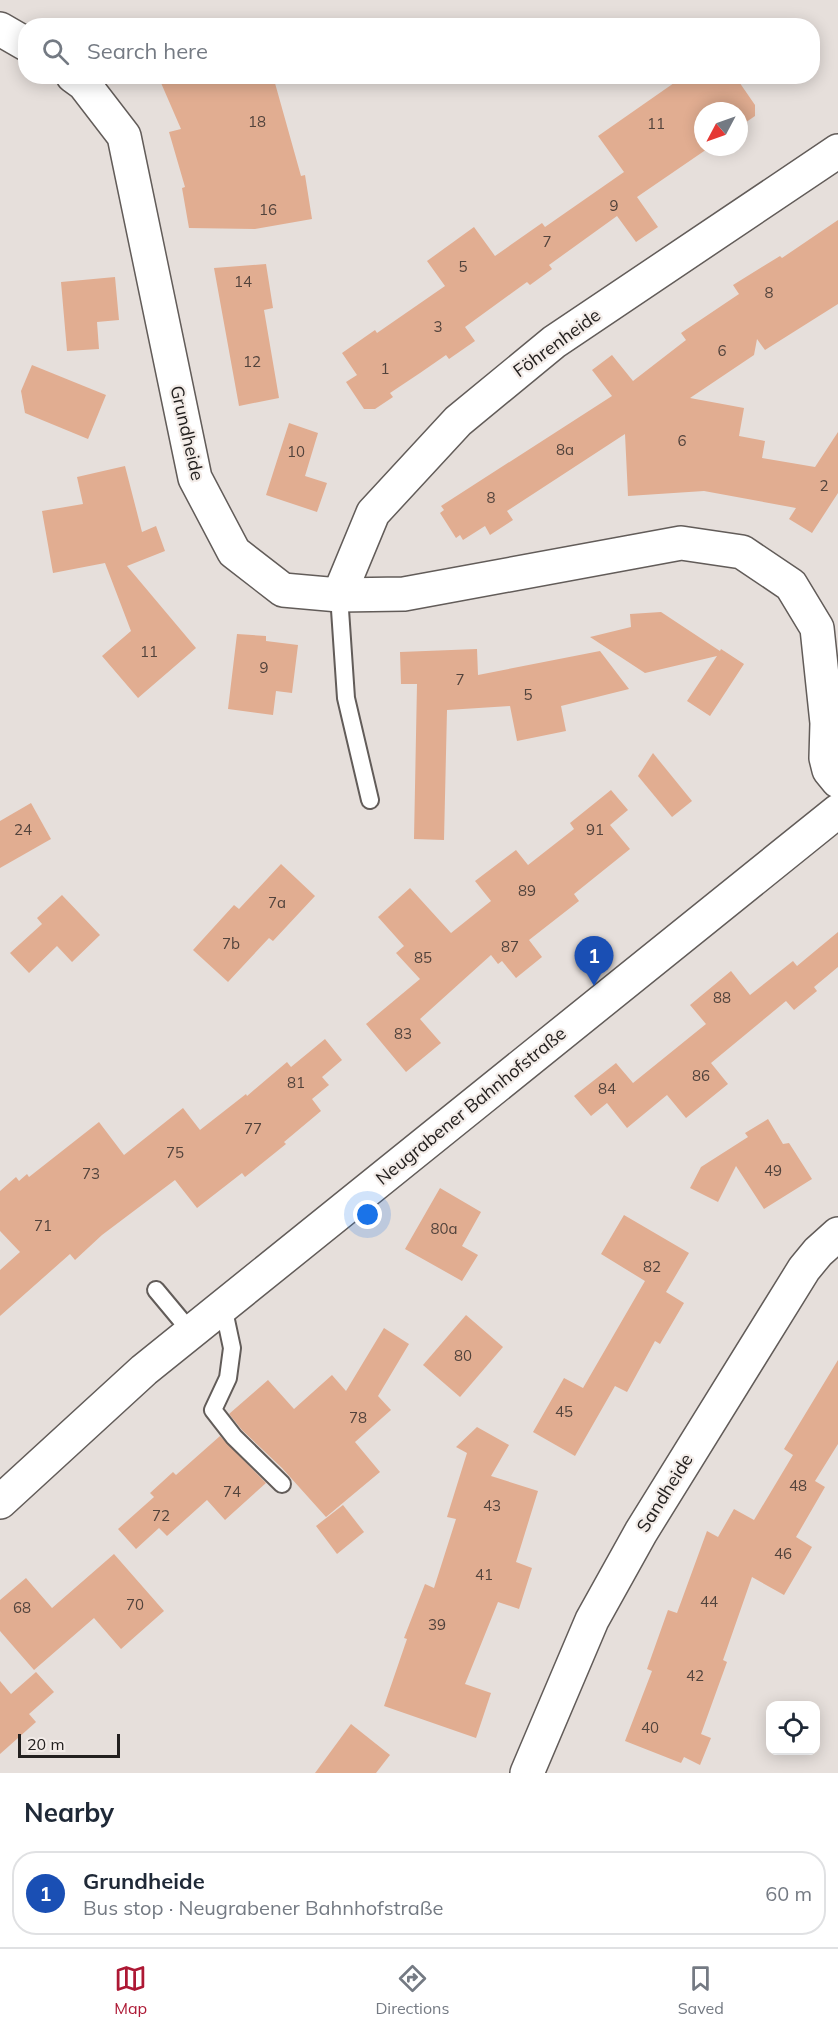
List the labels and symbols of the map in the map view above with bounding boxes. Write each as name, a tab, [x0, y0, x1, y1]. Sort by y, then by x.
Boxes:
north arrow	[694, 102, 748, 156]
house number: 18	[248, 112, 266, 131]
house number: 11	[647, 114, 665, 133]
house number: 9	[609, 196, 619, 215]
house number: 16	[259, 200, 277, 219]
house number: 7	[542, 232, 552, 251]
house number: 5	[458, 257, 468, 276]
house number: 14	[234, 272, 252, 291]
house number: 8	[764, 283, 774, 302]
street label: Föhrenheide	[508, 303, 605, 382]
house number: 3	[433, 317, 443, 336]
house number: 6	[717, 341, 727, 360]
house number: 12	[243, 352, 261, 371]
house number: 1	[380, 359, 390, 378]
street label: Grundheide	[165, 383, 210, 483]
house number: 6	[677, 431, 687, 450]
house number: 8a	[556, 440, 574, 459]
house number: 10	[287, 442, 305, 461]
house number: 2	[819, 476, 829, 495]
house number: 8	[486, 488, 496, 507]
house number: 11	[140, 642, 158, 661]
house number: 9	[259, 658, 269, 677]
house number: 7	[455, 670, 465, 689]
house number: 5	[523, 685, 533, 704]
house number: 24	[14, 820, 32, 839]
house number: 91	[586, 820, 604, 839]
house number: 89	[518, 881, 536, 900]
house number: 7a	[268, 893, 286, 912]
house number: 7b	[222, 934, 240, 953]
pin: 1	[574, 936, 614, 986]
house number: 87	[501, 937, 519, 956]
house number: 85	[414, 948, 432, 967]
house number: 88	[713, 988, 731, 1007]
street label: Neugrabener Bahnhofstraße	[371, 1022, 571, 1190]
house number: 83	[394, 1024, 412, 1043]
house number: 86	[692, 1066, 710, 1085]
house number: 81	[287, 1073, 305, 1092]
house number: 84	[598, 1079, 616, 1098]
house number: 77	[244, 1119, 262, 1138]
house number: 75	[166, 1143, 184, 1162]
house number: 49	[764, 1161, 782, 1180]
house number: 73	[82, 1164, 100, 1183]
your location	[353, 1200, 382, 1229]
house number: 71	[34, 1216, 52, 1235]
house number: 80a	[430, 1219, 458, 1238]
house number: 82	[643, 1257, 661, 1276]
house number: 80	[454, 1346, 472, 1365]
house number: 45	[555, 1402, 573, 1421]
house number: 78	[349, 1408, 367, 1427]
street label: Sandheide	[631, 1449, 698, 1536]
house number: 48	[789, 1476, 807, 1495]
house number: 74	[223, 1482, 241, 1501]
house number: 43	[483, 1496, 501, 1515]
house number: 72	[152, 1506, 170, 1525]
house number: 46	[774, 1544, 792, 1563]
house number: 41	[475, 1565, 493, 1584]
house number: 44	[700, 1592, 718, 1611]
house number: 70	[126, 1595, 144, 1614]
house number: 68	[13, 1598, 31, 1617]
house number: 39	[428, 1615, 446, 1634]
house number: 42	[686, 1666, 704, 1685]
house number: 40	[641, 1718, 659, 1737]
scale bar	[18, 1731, 120, 1758]

